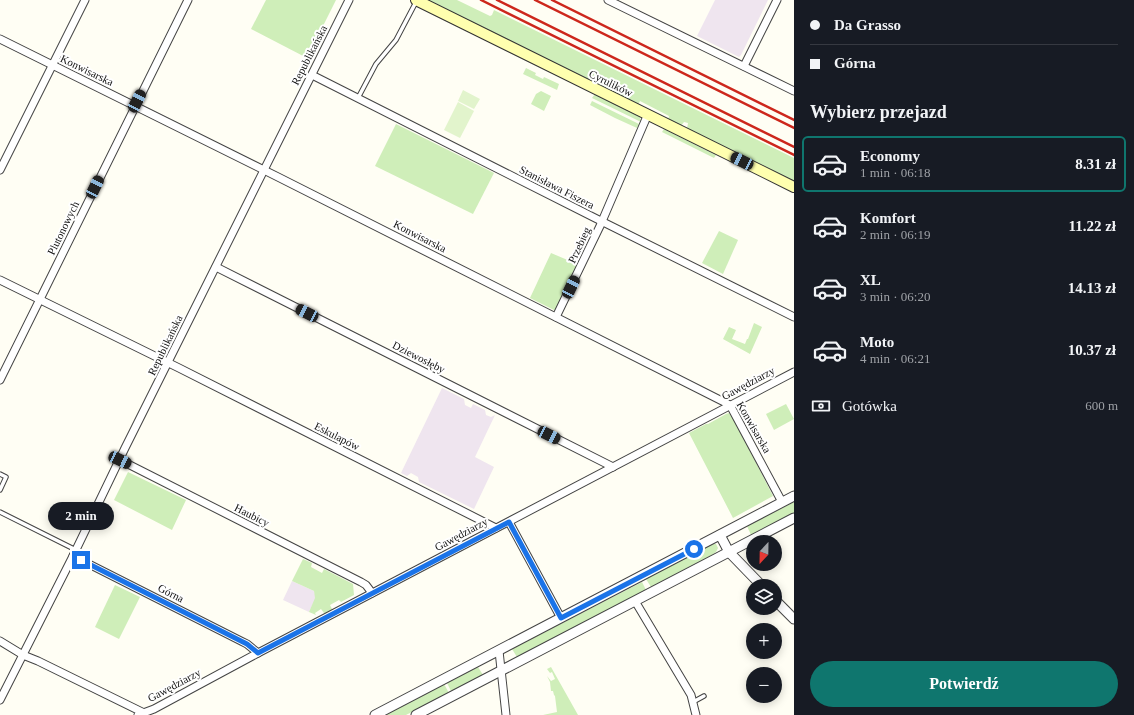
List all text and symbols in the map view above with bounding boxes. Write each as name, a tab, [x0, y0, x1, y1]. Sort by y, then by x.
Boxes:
text: Da Grasso	[834, 17, 901, 33]
street label: Republikańska	[289, 23, 329, 87]
street label: Konwisarska	[59, 52, 116, 88]
text: Górna	[834, 55, 876, 71]
street label: Cyrulików	[587, 67, 635, 99]
car	[126, 88, 148, 114]
text: Wybierz przejazd	[810, 102, 947, 122]
icon: car	[812, 146, 848, 182]
text: Economy	[860, 148, 920, 164]
car	[729, 150, 755, 172]
text: 8.31 zł	[1075, 156, 1116, 172]
street label: Stanisława Fiszera	[518, 163, 596, 211]
text: 1 min · 06:18	[860, 165, 930, 180]
car	[84, 174, 106, 200]
street label: Plutonowych	[45, 199, 81, 257]
icon: car	[812, 208, 848, 244]
text: Komfort	[860, 210, 916, 226]
street label: Konwisarska	[392, 218, 448, 254]
text: 11.22 zł	[1069, 218, 1116, 234]
street label: Przebieg	[565, 225, 593, 265]
text: 2 min · 06:19	[860, 227, 930, 242]
icon: car	[812, 270, 848, 306]
text: XL	[860, 272, 881, 288]
car	[560, 274, 582, 300]
text: 14.13 zł	[1068, 280, 1116, 296]
text: 3 min · 06:20	[860, 289, 930, 304]
car	[294, 302, 320, 324]
street label: Republikańska	[145, 313, 185, 377]
icon: car	[812, 332, 848, 368]
text: Moto	[860, 334, 894, 350]
street label: Dziewosłęby	[391, 339, 448, 376]
text: 10.37 zł	[1068, 342, 1116, 358]
text: 4 min · 06:21	[860, 351, 930, 366]
street label: Gawędziarzy	[720, 364, 777, 402]
icon: cash	[810, 395, 832, 417]
text: Gotówka	[842, 398, 897, 414]
text: 600 m	[1085, 398, 1118, 413]
street label: Konwisarska	[734, 399, 774, 455]
street label: Eskulapów	[312, 420, 362, 452]
car	[536, 424, 562, 446]
car	[107, 449, 133, 471]
street label: Haubicy	[233, 501, 272, 529]
callout: 2 min	[48, 502, 114, 530]
text: 2 min	[65, 508, 97, 523]
street label: Gawędziarzy	[433, 515, 490, 553]
north arrow	[746, 535, 782, 571]
map controls	[746, 535, 782, 703]
route start	[685, 540, 703, 558]
route end	[72, 551, 90, 569]
button: layers	[746, 579, 782, 615]
street label: Górna	[156, 581, 186, 605]
button: +	[746, 623, 782, 659]
button: Potwierdź	[810, 661, 1118, 707]
street label: Gawędziarzy	[146, 666, 203, 704]
button: −	[746, 667, 782, 703]

